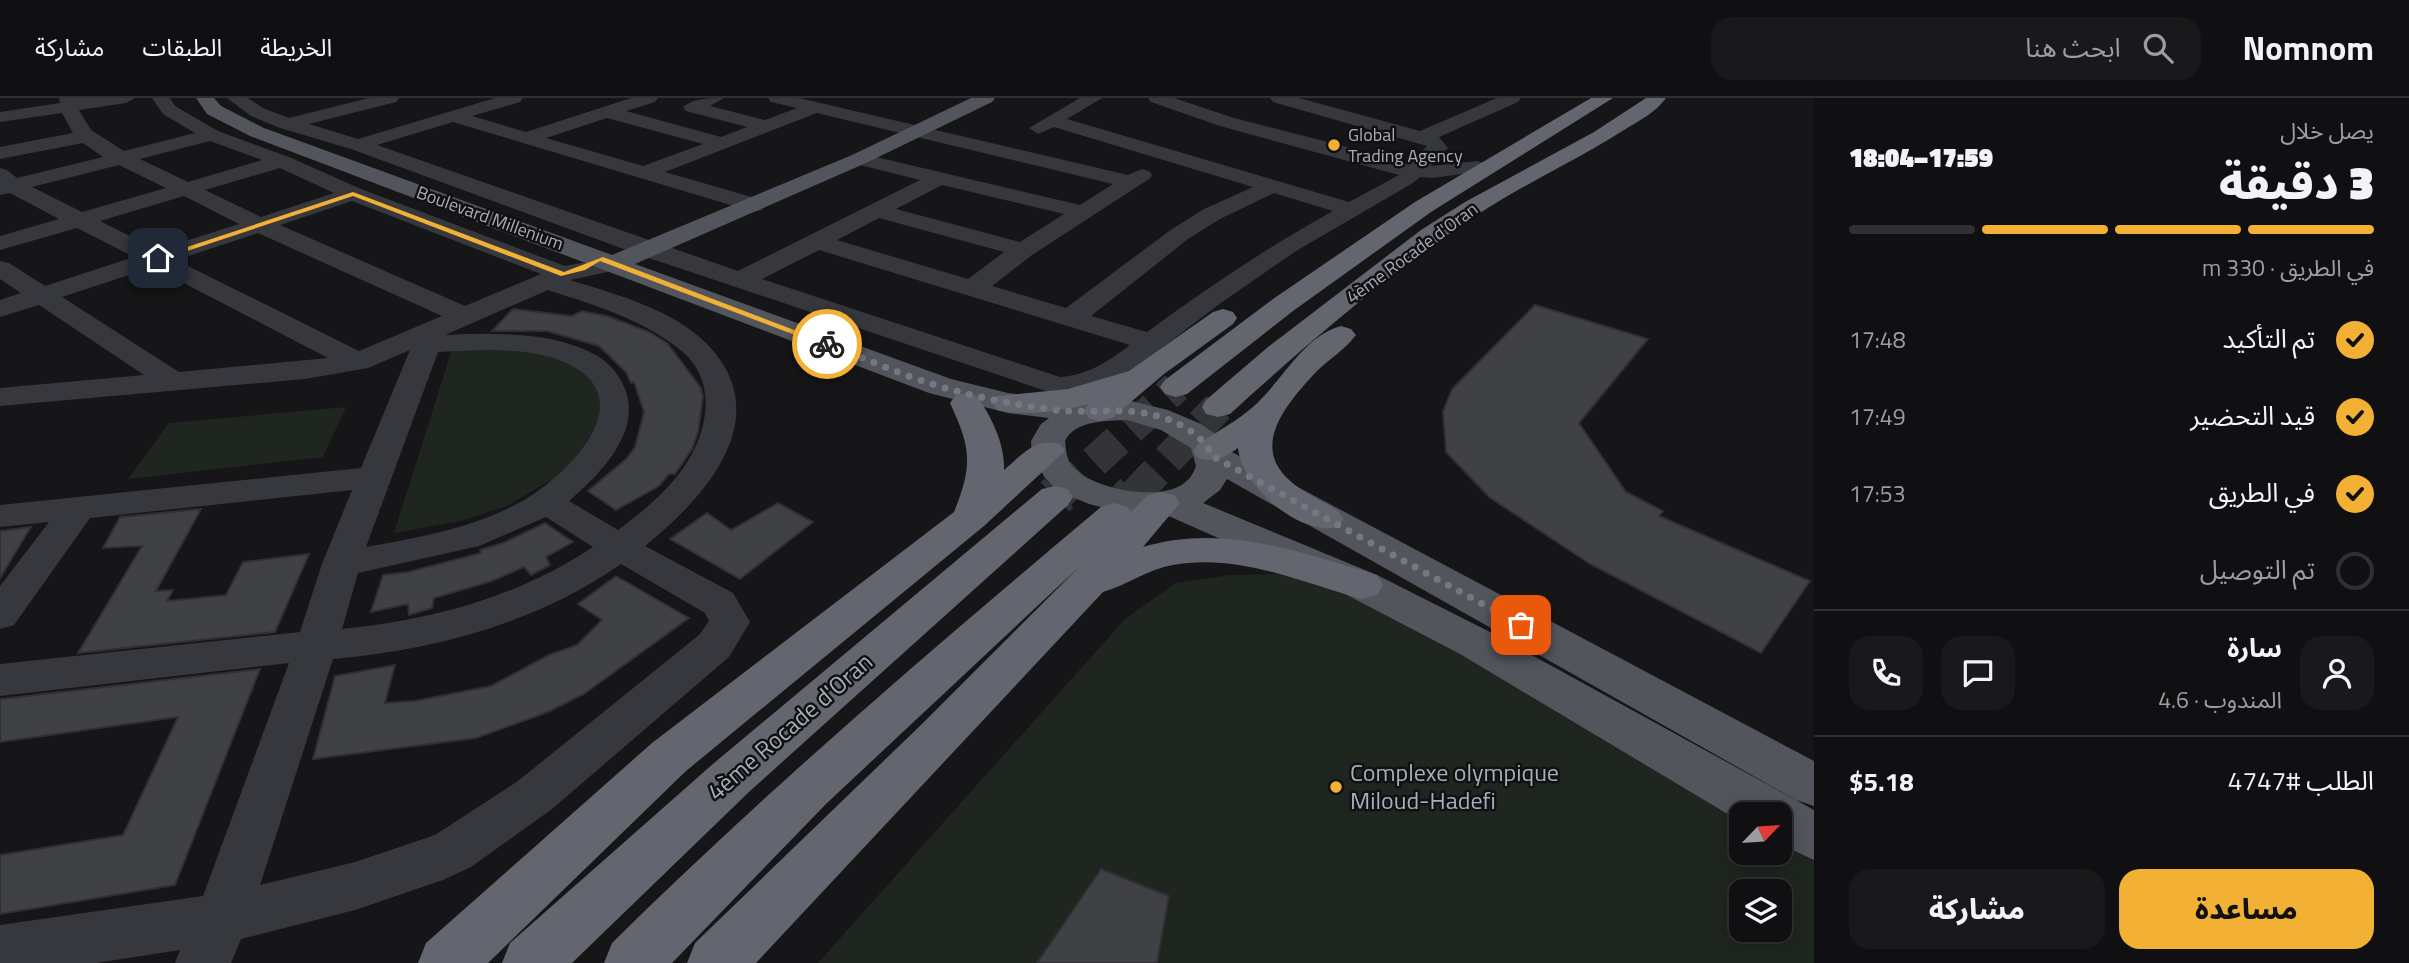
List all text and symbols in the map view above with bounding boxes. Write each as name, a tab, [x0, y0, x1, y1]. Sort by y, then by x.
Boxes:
search box	[1711, 17, 2201, 80]
text: Nomnom	[2243, 23, 2374, 73]
text: ابحث هنا	[2025, 28, 2121, 67]
text: مشاركة	[35, 29, 104, 65]
text: الطبقات	[142, 29, 222, 65]
text: الخريطة	[260, 29, 332, 65]
icon: search	[2139, 29, 2177, 67]
text: يصل خلال	[2280, 113, 2374, 148]
place label: Global Trading Agency	[1348, 121, 1463, 169]
marker: Global Trading Agency	[1326, 137, 1342, 153]
text: 17:59–18:04	[1849, 138, 1993, 177]
text: 3 دقيقة	[2219, 147, 2374, 217]
street label: Boulevard Millenium	[413, 178, 568, 257]
street label: 4ème Rocade d'Oran	[1340, 195, 1483, 310]
pin	[128, 228, 188, 288]
icon: home	[139, 239, 177, 277]
text: في الطريق · 330 m	[2202, 250, 2374, 285]
courier	[792, 309, 862, 379]
text: تم التأكيد	[2222, 319, 2315, 358]
icon: check	[2336, 321, 2374, 359]
text: 17:48	[1849, 322, 1906, 357]
icon: bike	[808, 325, 846, 363]
text: قيد التحضير	[2190, 396, 2315, 435]
icon: check	[2336, 398, 2374, 436]
text: 17:49	[1849, 399, 1906, 434]
text: في الطريق	[2209, 473, 2315, 512]
icon: check	[2336, 475, 2374, 513]
text: 17:53	[1849, 476, 1906, 511]
text: تم التوصيل	[2200, 550, 2315, 589]
pin	[1491, 595, 1551, 655]
icon: bag	[1502, 606, 1540, 644]
text: سارة	[2227, 628, 2282, 667]
button: phone	[1849, 636, 1923, 710]
button: chat	[1941, 636, 2015, 710]
button: person	[2300, 636, 2374, 710]
street label: 4ème Rocade d'Oran	[698, 644, 880, 809]
text: المندوب · 4.6	[2158, 682, 2282, 717]
place label: Complexe olympique Miloud-Hadefi	[1350, 754, 1559, 818]
text: الطلب #4747	[2228, 761, 2374, 800]
text: $5.18	[1849, 762, 1914, 801]
marker: Complexe olympique Miloud-Hadefi	[1328, 779, 1344, 795]
north arrow	[1729, 802, 1792, 864]
map controls	[1729, 802, 1792, 942]
button: مشاركة	[1849, 869, 2105, 949]
button: مساعدة	[2119, 869, 2374, 949]
button: layers	[1729, 879, 1792, 942]

